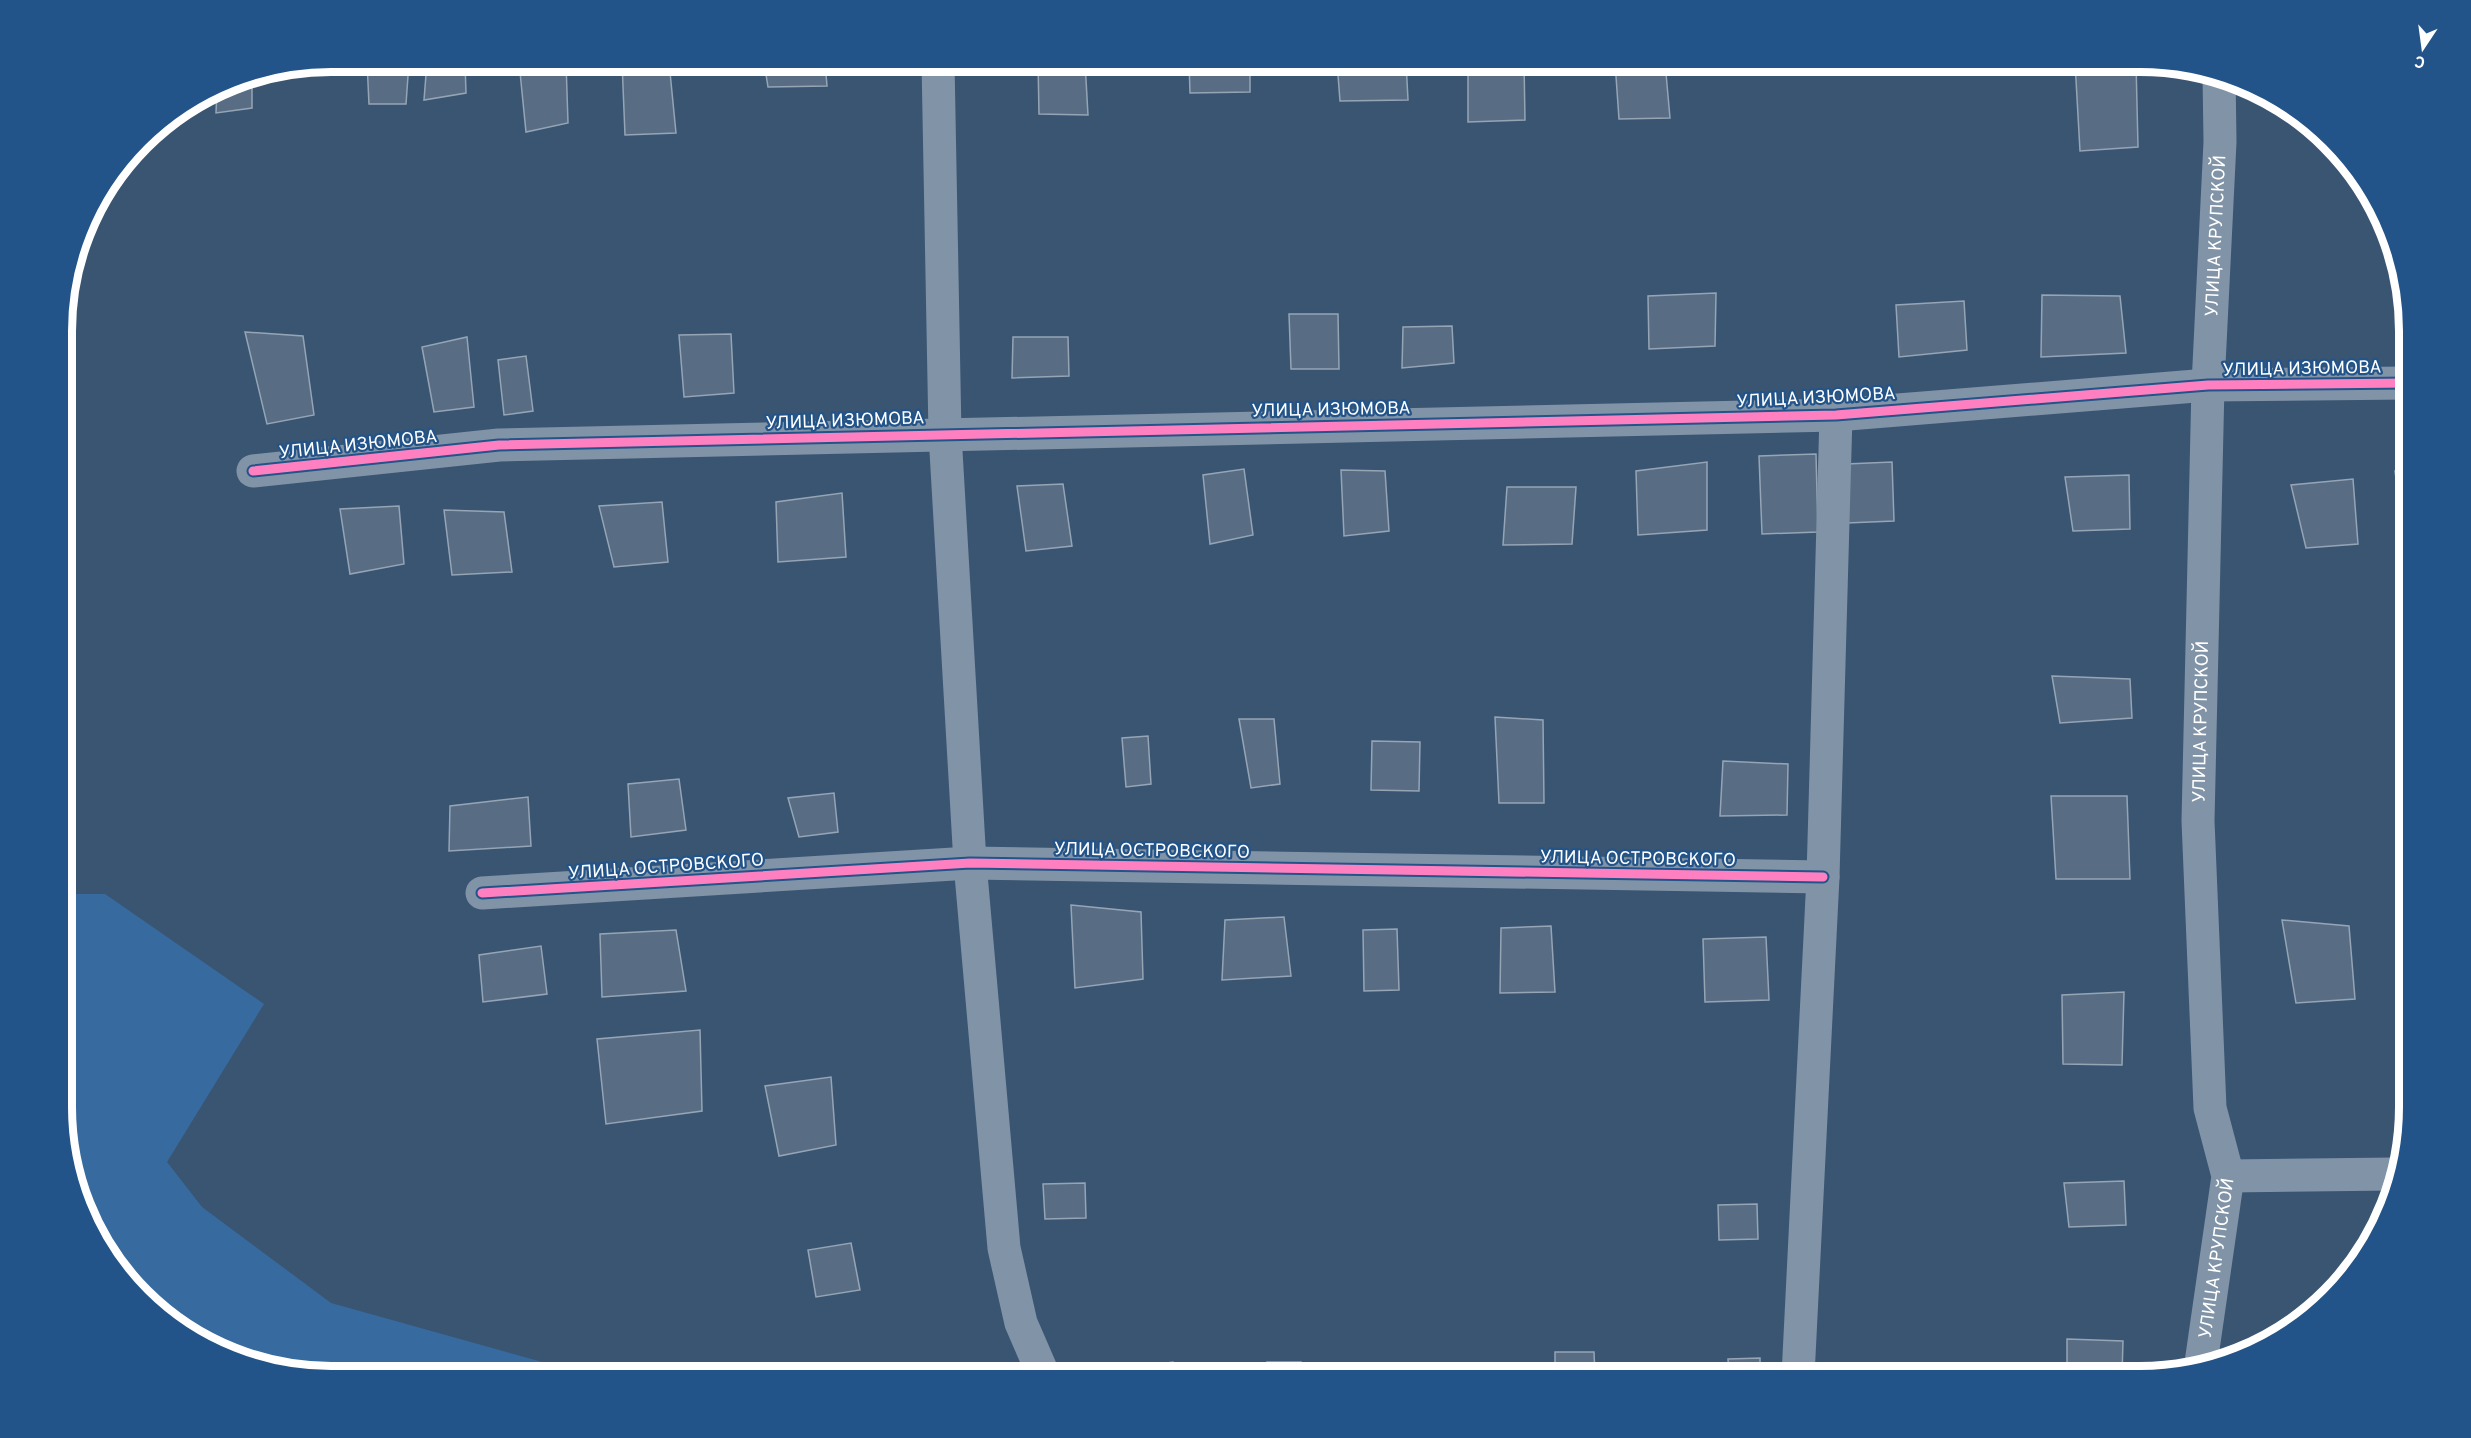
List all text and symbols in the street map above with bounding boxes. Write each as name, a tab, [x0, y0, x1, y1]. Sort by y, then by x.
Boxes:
north arrow	[2393, 18, 2453, 78]
text: С	[2413, 50, 2427, 72]
street label: УЛИЦА КРУПСКОЙ	[2201, 154, 2232, 317]
street label: УЛИЦА ИЗЮМОВА	[2222, 357, 2382, 382]
street label: УЛИЦА ИЗЮМОВА	[1736, 383, 1896, 414]
street label: УЛИЦА ИЗЮМОВА	[1251, 398, 1411, 423]
street label: УЛИЦА ИЗЮМОВА	[765, 407, 925, 436]
street label: УЛИЦА ИЗЮМОВА	[278, 426, 439, 465]
street label: УЛИЦА КРУПСКОЙ	[2188, 640, 2215, 803]
street label: УЛИЦА ОСТРОВСКОГО	[1054, 838, 1250, 865]
street label: УЛИЦА ОСТРОВСКОГО	[1540, 846, 1736, 873]
street label: УЛИЦА ОСТРОВСКОГО	[567, 849, 765, 886]
street label: УЛИЦА КРУПСКОЙ	[2195, 1176, 2241, 1340]

